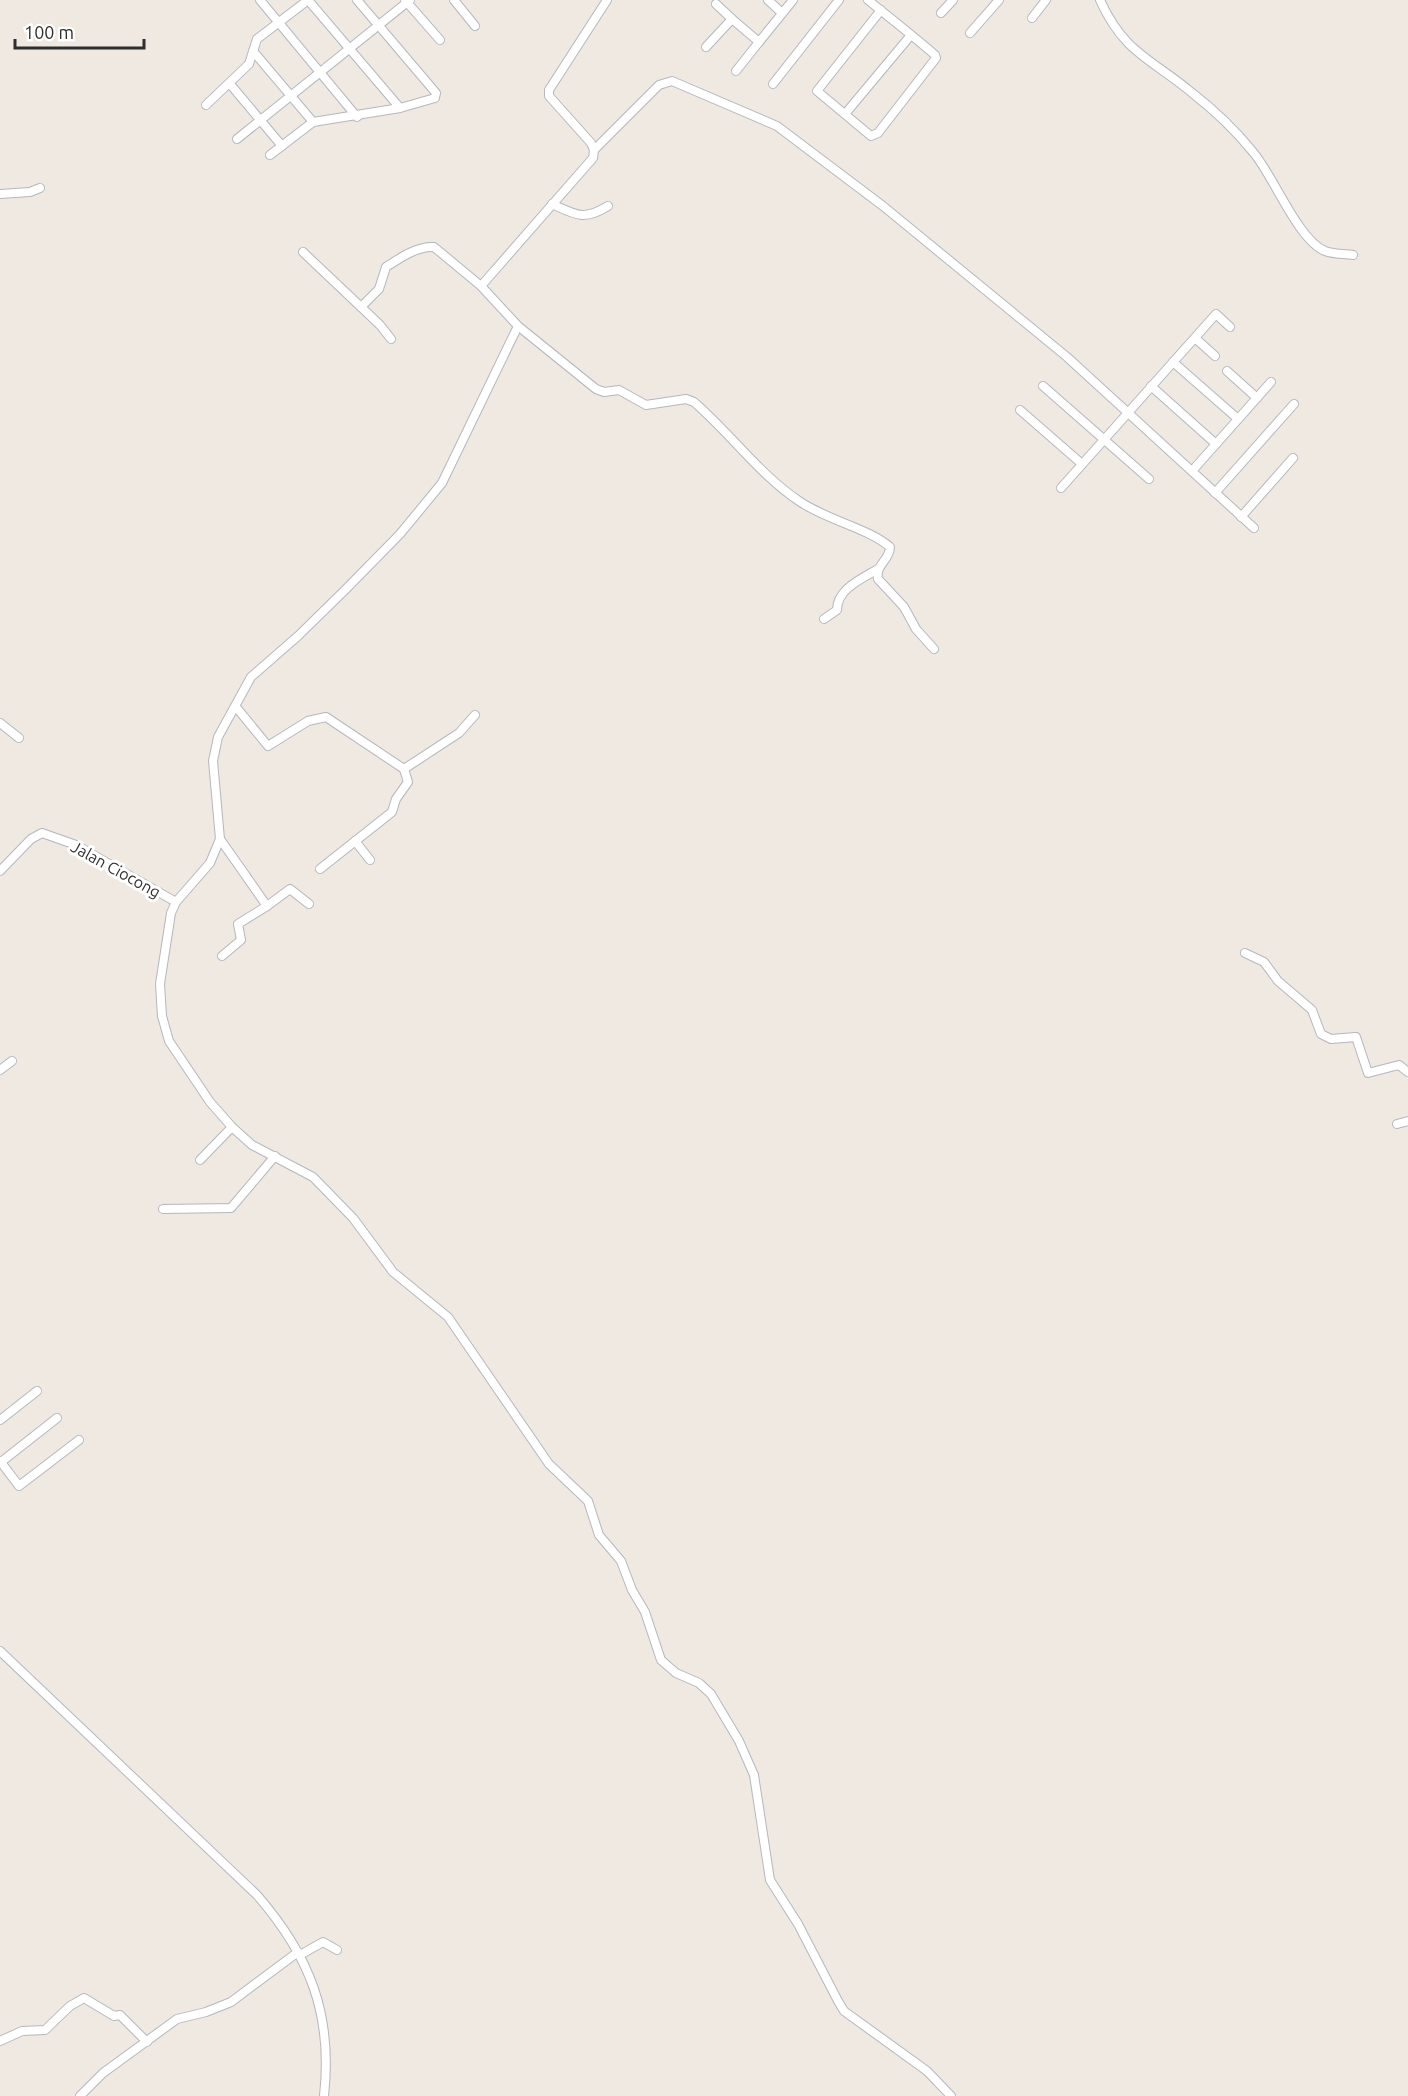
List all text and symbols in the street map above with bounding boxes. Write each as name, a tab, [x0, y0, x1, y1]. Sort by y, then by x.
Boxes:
scale bar	[15, 12, 144, 50]
text: 100 m	[24, 22, 74, 42]
street label: Jalan Ciocong	[68, 837, 164, 901]

